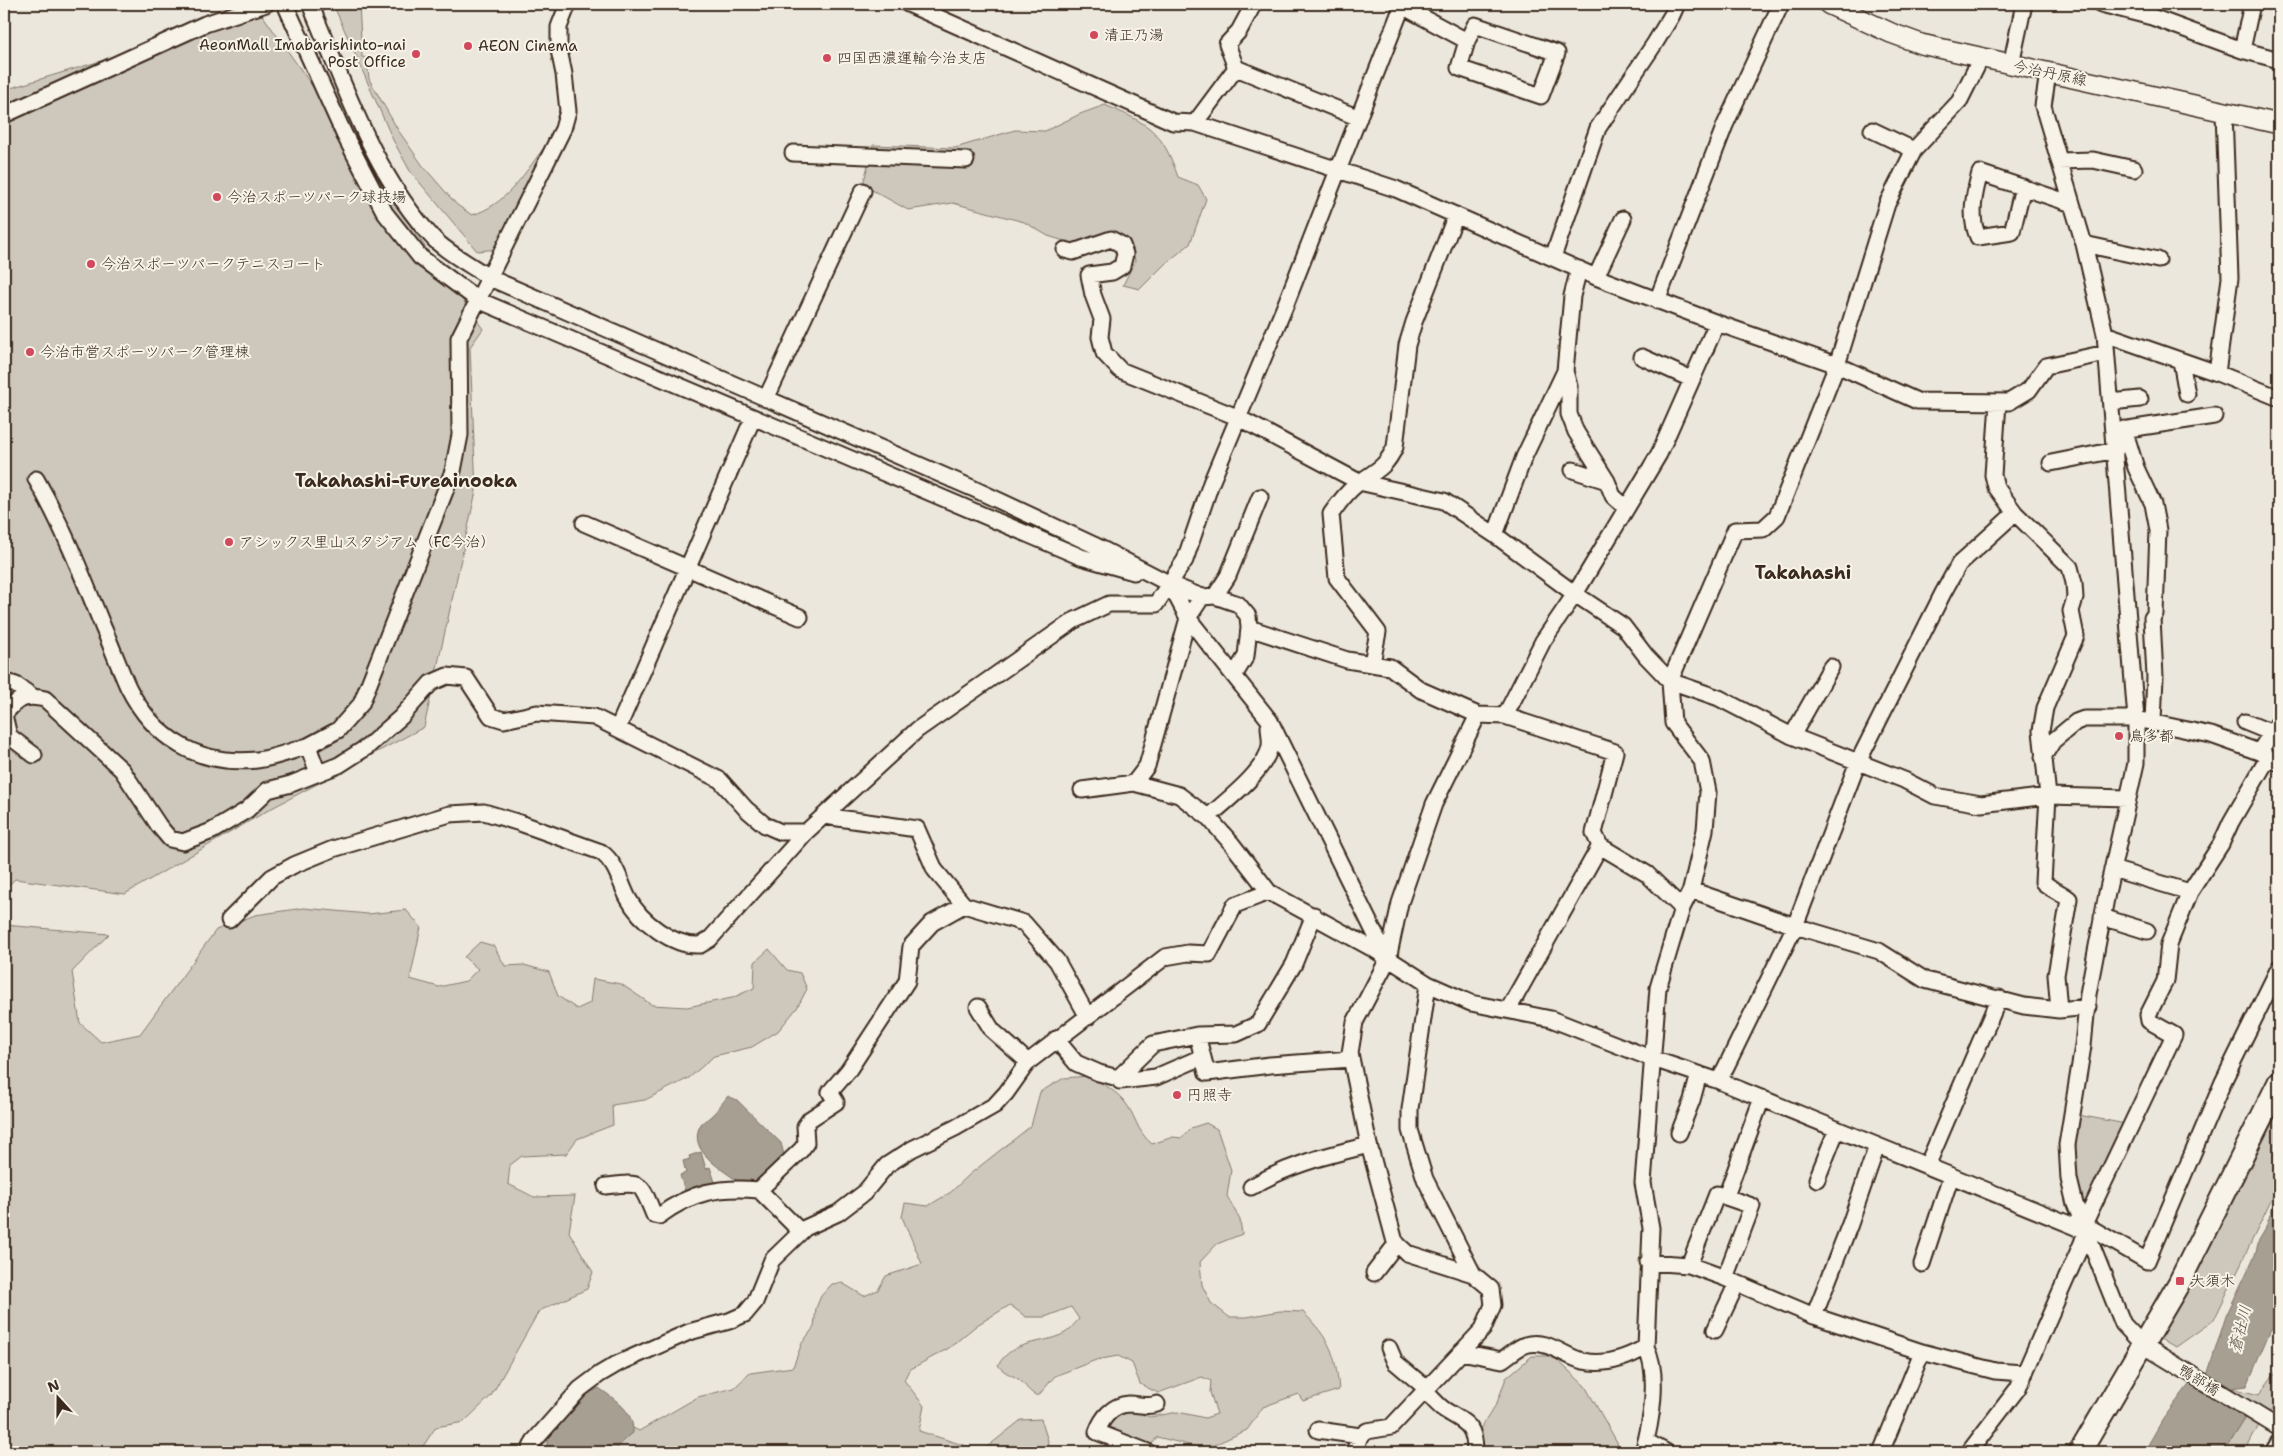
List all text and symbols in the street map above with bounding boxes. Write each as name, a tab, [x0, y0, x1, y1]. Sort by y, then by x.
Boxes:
place label: 清正乃湯	[1104, 25, 1164, 45]
marker: 清正乃湯	[1088, 29, 1100, 41]
place label: AeonMall Imabarishinto-nai Post Office	[199, 35, 406, 72]
place label: AEON Cinema	[478, 36, 578, 56]
marker: AEON Cinema	[462, 40, 474, 52]
marker: AeonMall Imabarishinto-nai Post Office	[410, 48, 422, 60]
place label: 四国西濃運輸今治支店	[837, 48, 987, 68]
marker: 四国西濃運輸今治支店	[821, 52, 833, 64]
street label: 今治丹原線	[2011, 55, 2089, 91]
place label: 今治スポーツパーク球技場	[227, 187, 406, 207]
marker: 今治スポーツパーク球技場	[211, 191, 223, 203]
place label: 今治スポーツパークテニスコート	[101, 254, 326, 274]
marker: 今治スポーツパークテニスコート	[85, 258, 97, 270]
place label: 今治市営スポーツパーク管理棟	[40, 342, 249, 362]
marker: 今治市営スポーツパーク管理棟	[24, 346, 36, 358]
district label: Takahashi-Fureainooka	[295, 469, 518, 493]
place label: アシックス里山スタジアム（FC今治）	[239, 532, 496, 552]
marker: アシックス里山スタジアム（FC今治）	[223, 536, 235, 548]
district label: Takahashi	[1755, 561, 1851, 585]
place label: 鳥多都	[2129, 726, 2174, 746]
marker: 鳥多都	[2113, 730, 2125, 742]
place label: 円照寺	[1187, 1085, 1232, 1105]
marker: 円照寺	[1171, 1089, 1183, 1101]
place label: 大須木	[2190, 1271, 2235, 1291]
marker: 大須木	[2174, 1275, 2186, 1287]
water label: 蒼社川	[2224, 1303, 2256, 1355]
street label: 鴨部橋	[2175, 1360, 2223, 1400]
north arrow	[32, 1374, 82, 1424]
text: N	[45, 1375, 62, 1396]

